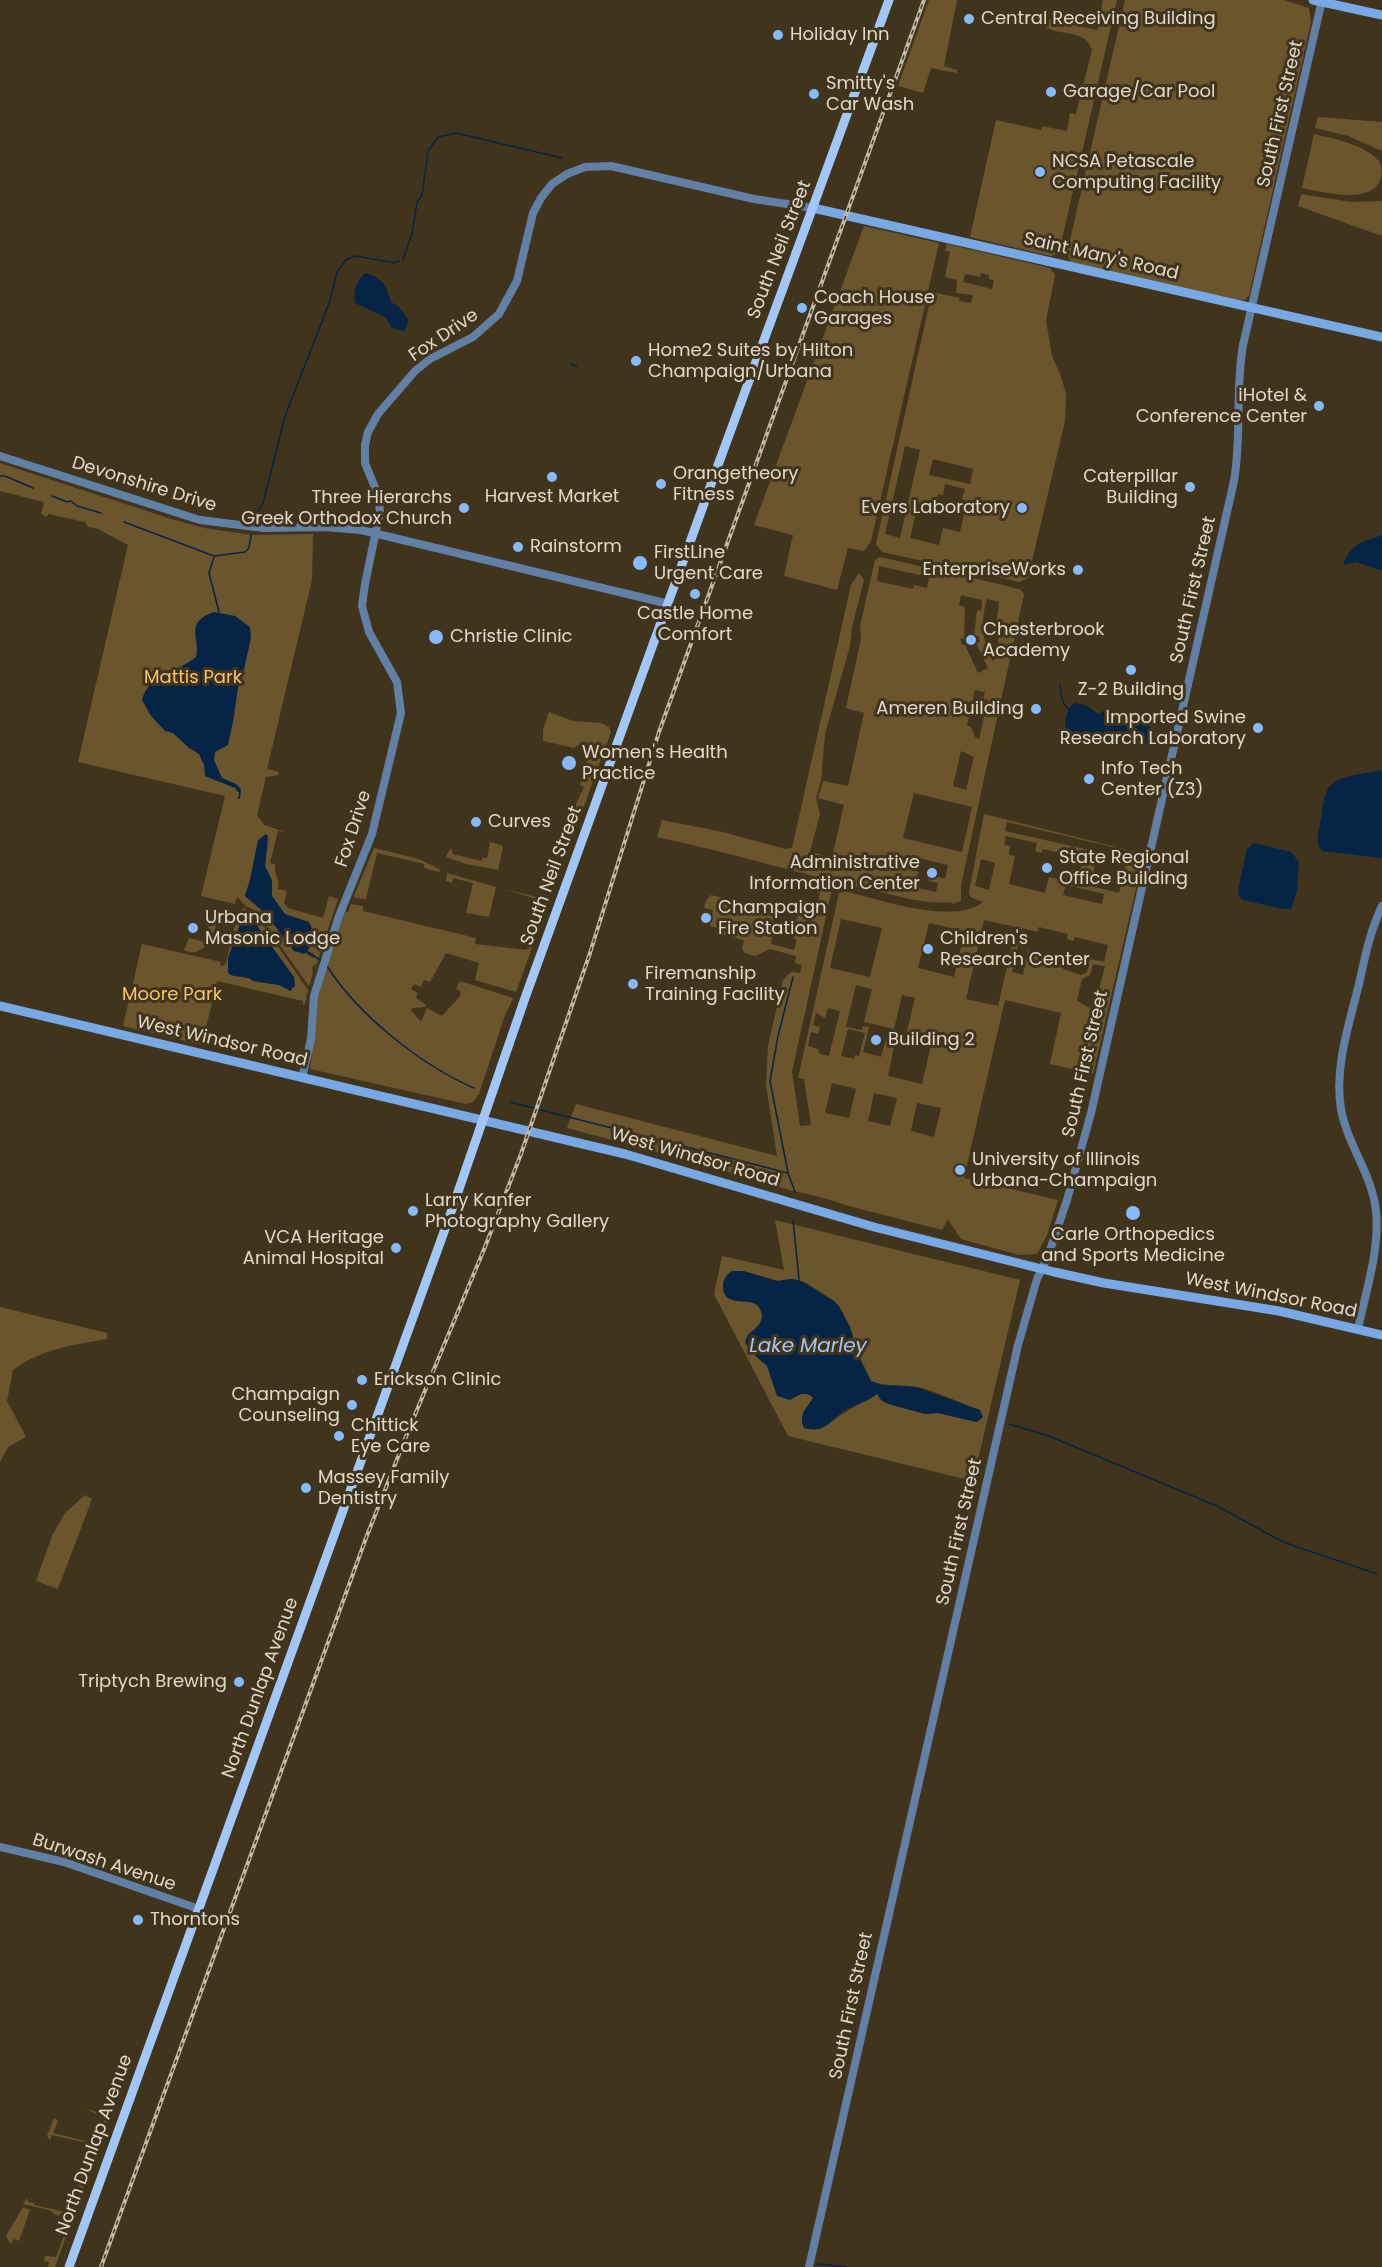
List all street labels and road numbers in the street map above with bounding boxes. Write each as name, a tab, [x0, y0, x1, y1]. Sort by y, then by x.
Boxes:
street label: South First Street	[1254, 38, 1308, 190]
street label: South Neil Street	[744, 178, 816, 322]
street label: Saint Mary's Road	[1021, 229, 1181, 285]
street label: Fox Drive	[405, 305, 483, 367]
street label: Devonshire Drive	[69, 453, 219, 517]
street label: South First Street	[1167, 514, 1221, 666]
street label: Fox Drive	[331, 788, 377, 870]
street label: South Neil Street	[517, 803, 587, 949]
street label: South First Street	[1059, 988, 1113, 1140]
street label: West Windsor Road	[135, 1012, 309, 1072]
street label: West Windsor Road	[608, 1124, 782, 1192]
street label: West Windsor Road	[1183, 1269, 1359, 1323]
street label: South First Street	[933, 1456, 987, 1608]
street label: North Dunlap Avenue	[218, 1595, 304, 1781]
street label: Burwash Avenue	[30, 1830, 178, 1896]
street label: South First Street	[826, 1930, 878, 2082]
street label: North Dunlap Avenue	[52, 2052, 138, 2238]

